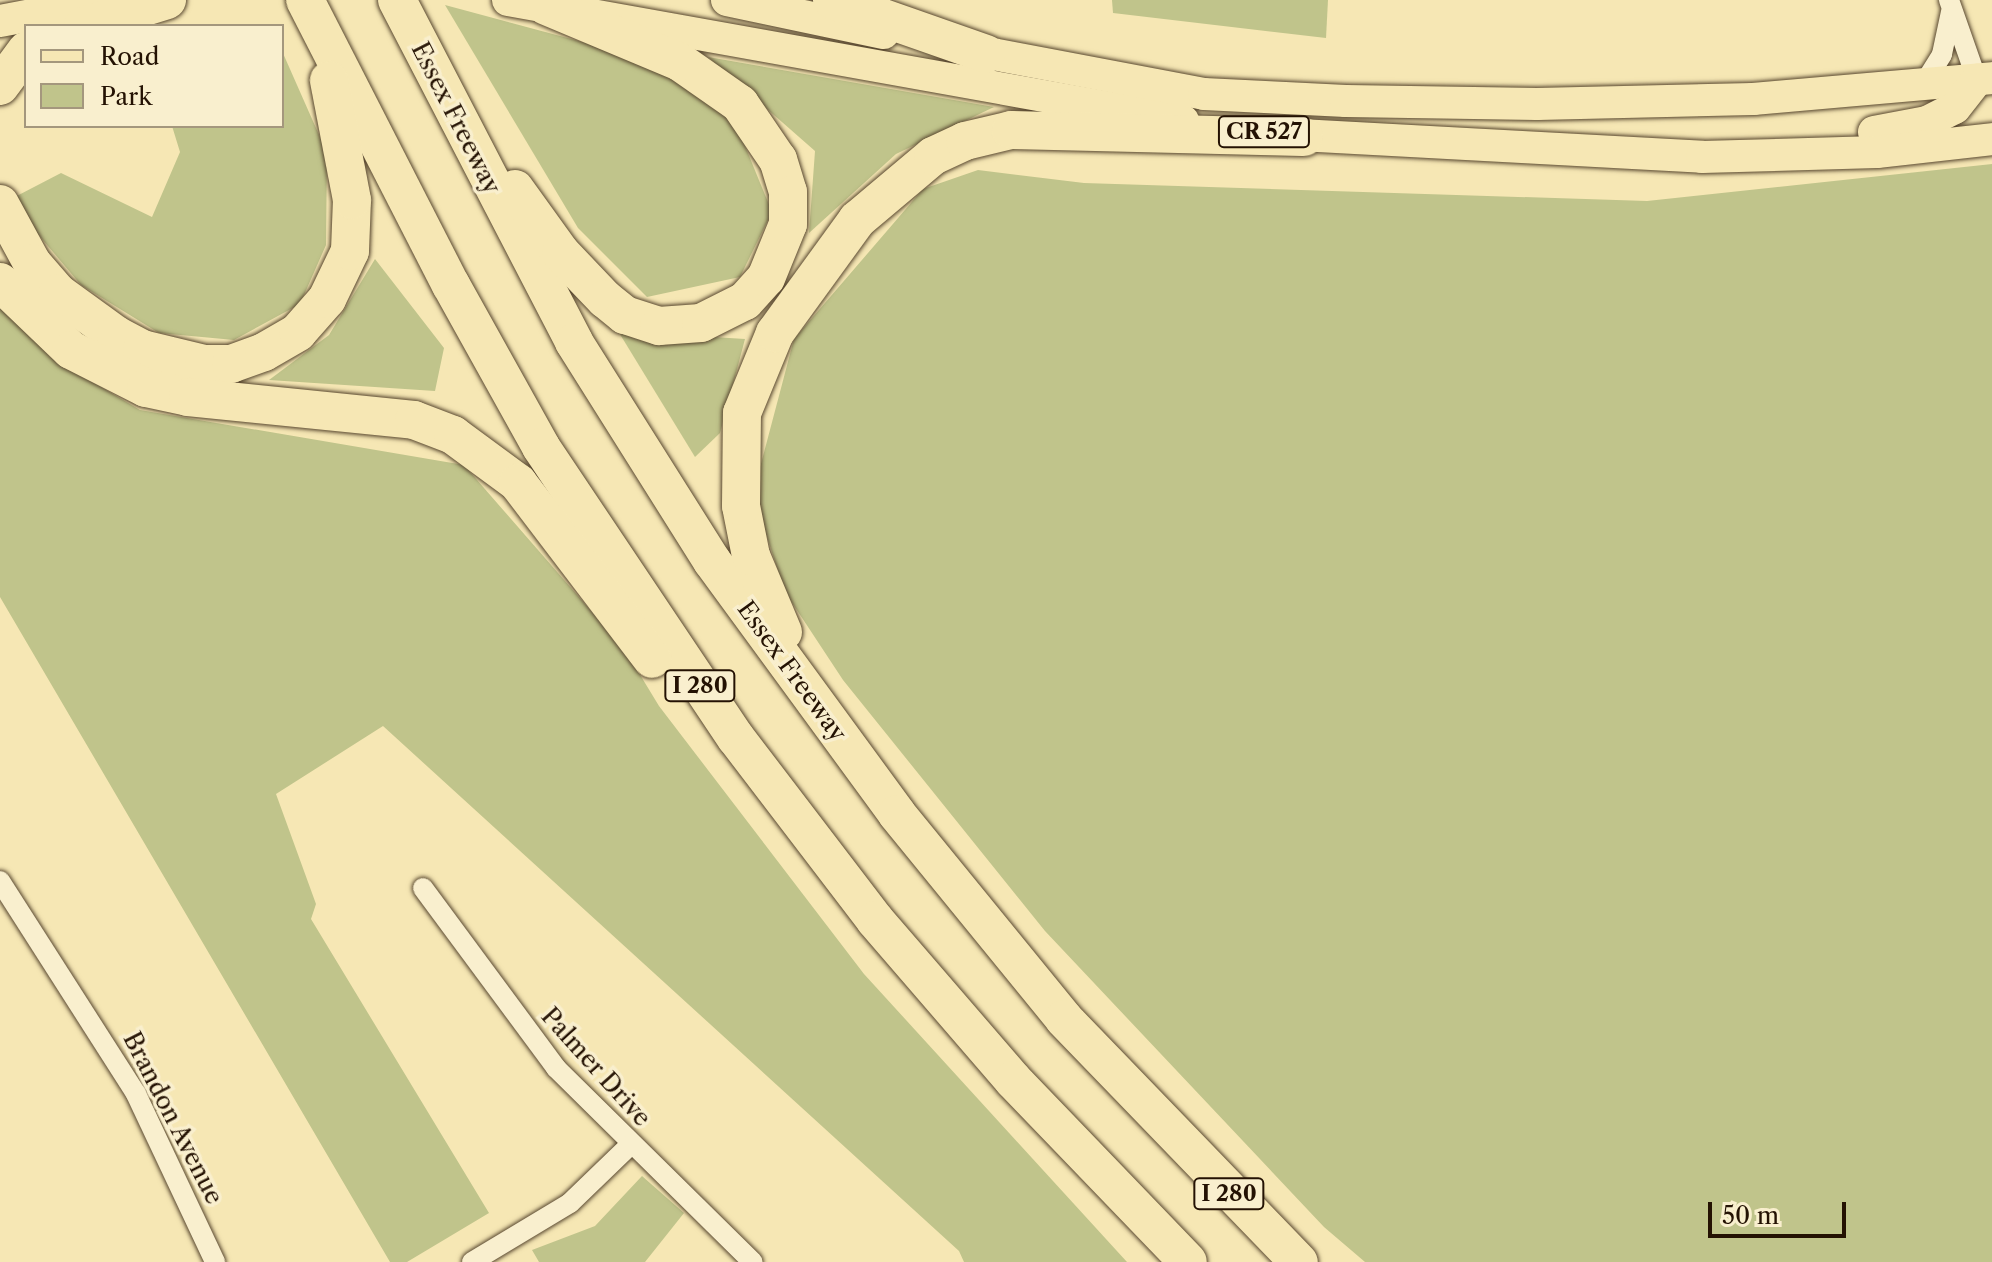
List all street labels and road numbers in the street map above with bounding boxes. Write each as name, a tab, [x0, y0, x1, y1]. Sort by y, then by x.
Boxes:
street label: Essex Freeway	[405, 37, 507, 199]
road number: CR 527	[1216, 114, 1312, 150]
street label: Essex Freeway	[731, 595, 853, 747]
road number: I 280	[664, 668, 736, 704]
street label: Palmer Drive	[535, 1002, 657, 1132]
street label: Brandon Avenue	[117, 1027, 229, 1209]
road number: I 280	[1193, 1176, 1265, 1212]

